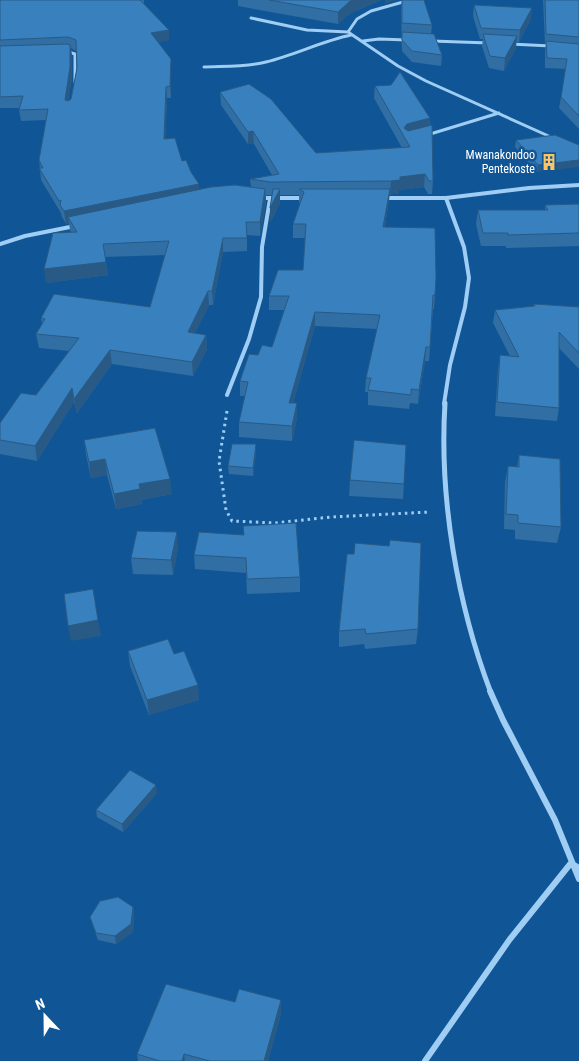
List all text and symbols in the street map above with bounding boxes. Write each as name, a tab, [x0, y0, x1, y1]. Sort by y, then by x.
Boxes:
place label: Mwanakondoo Pentekoste	[466, 148, 535, 176]
building icon: Mwanakondoo Pentekoste	[539, 152, 559, 172]
north arrow	[20, 991, 70, 1041]
text: N	[33, 995, 47, 1013]

